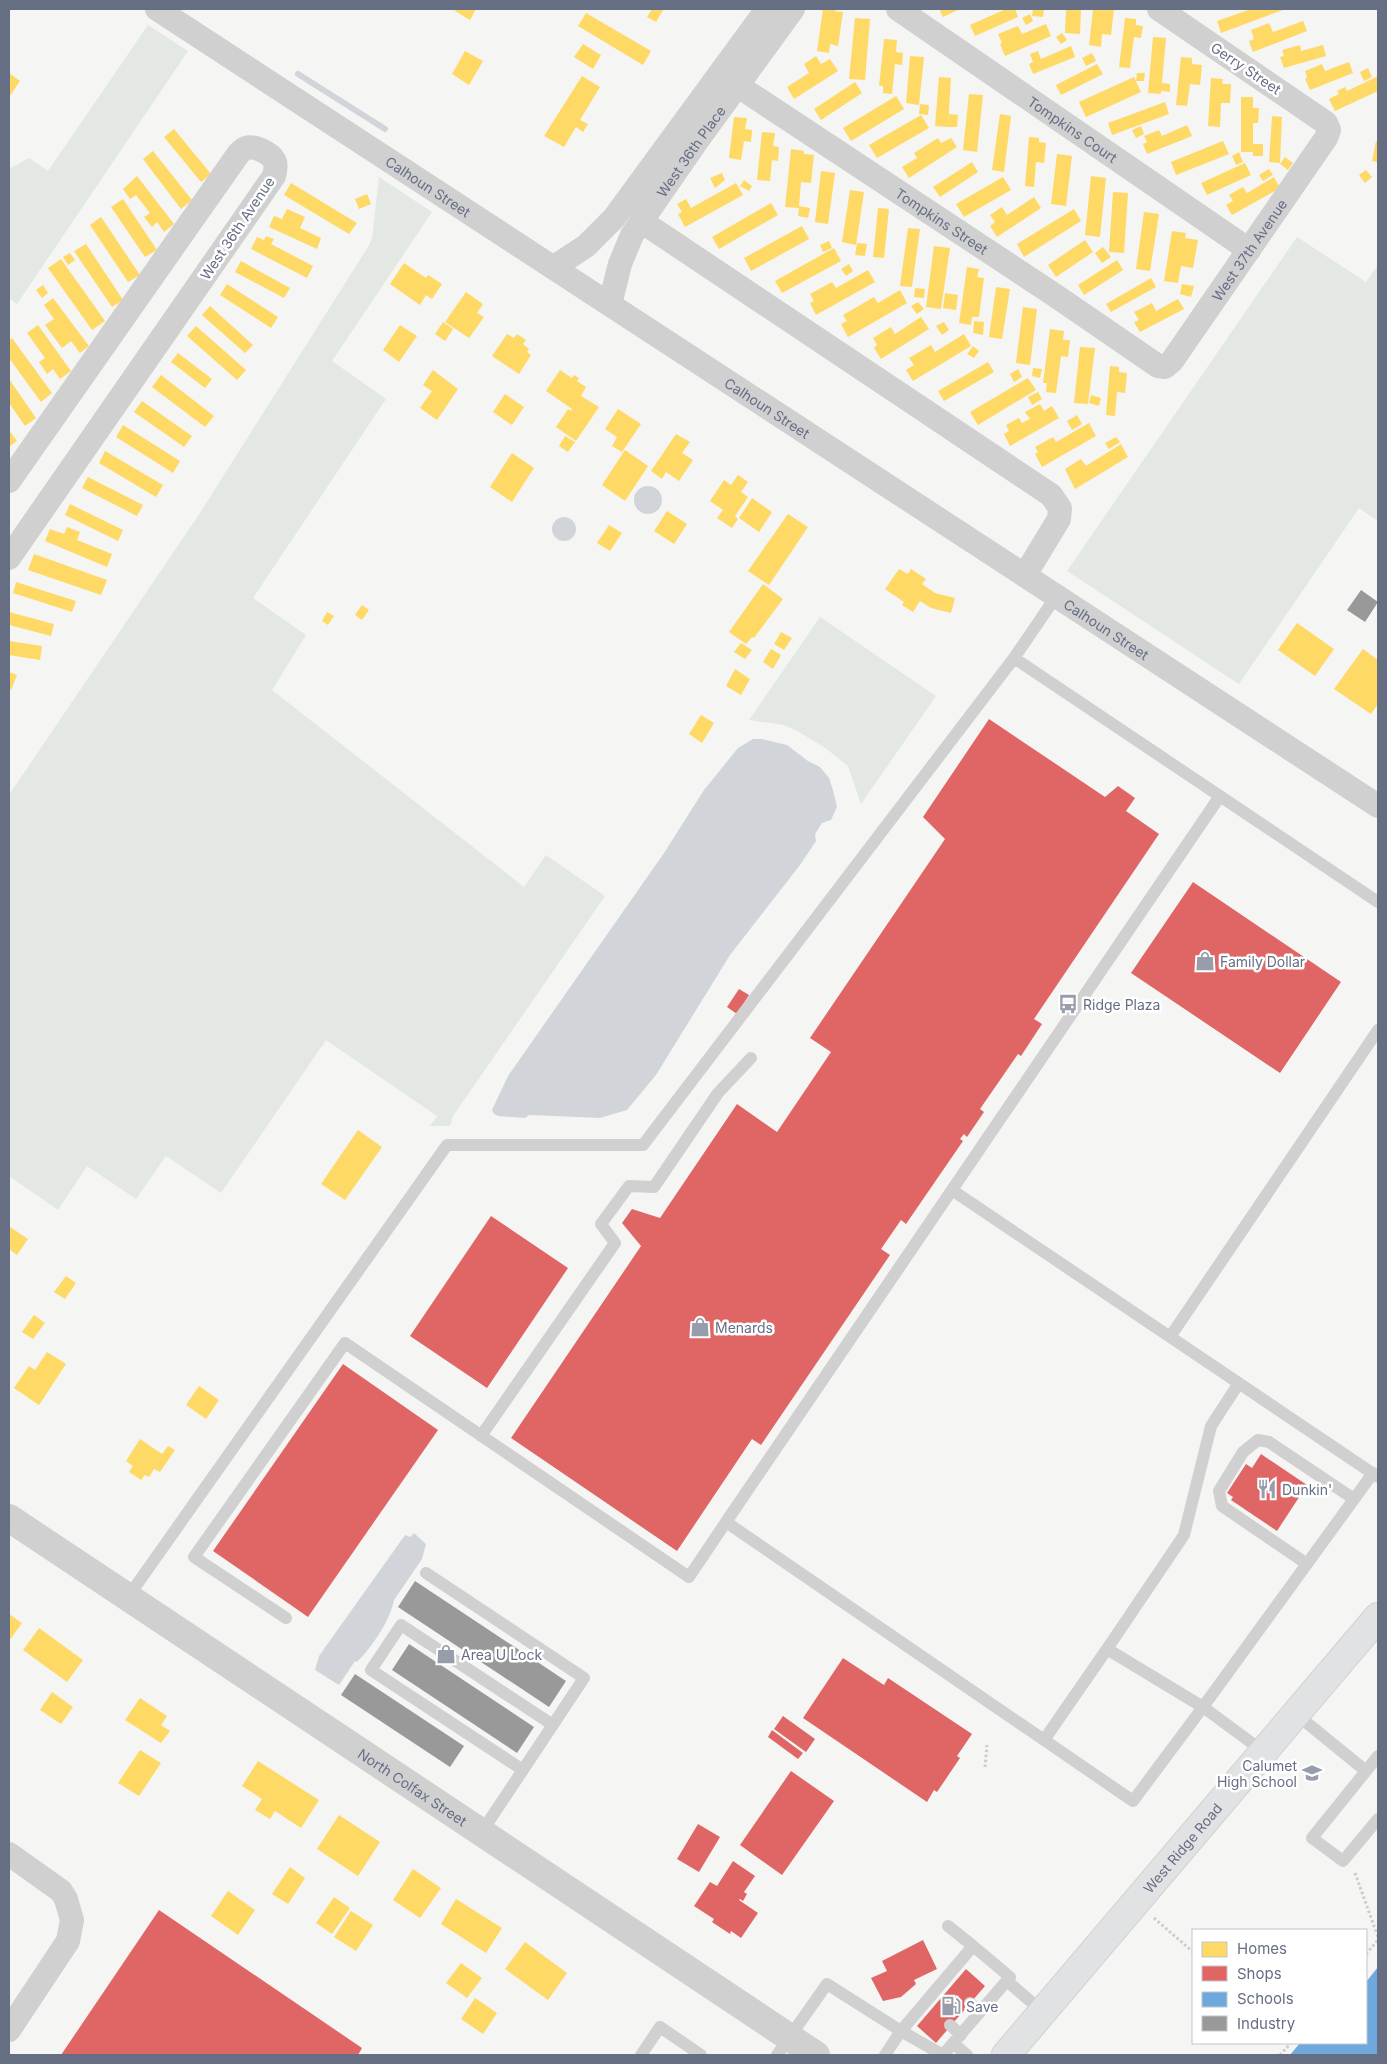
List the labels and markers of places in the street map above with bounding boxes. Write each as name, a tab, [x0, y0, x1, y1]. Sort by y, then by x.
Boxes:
shop icon: Family Dollar	[1194, 950, 1216, 972]
place label: Family Dollar	[1220, 953, 1305, 970]
bus stop icon: Ridge Plaza	[1057, 993, 1079, 1015]
place label: Ridge Plaza	[1083, 996, 1160, 1013]
shop icon: Menards	[689, 1316, 711, 1338]
place label: Menards	[715, 1319, 773, 1336]
restaurant icon: Dunkin'	[1256, 1478, 1278, 1500]
place label: Dunkin'	[1282, 1481, 1332, 1498]
shop icon: Area U Lock	[435, 1643, 457, 1665]
place label: Area U Lock	[461, 1646, 542, 1663]
place label: Calumet High School	[1217, 1757, 1297, 1790]
school or university icon: Calumet High School	[1301, 1762, 1323, 1784]
fuel station icon: Save	[940, 1995, 962, 2017]
place label: Save	[966, 1998, 998, 2015]

